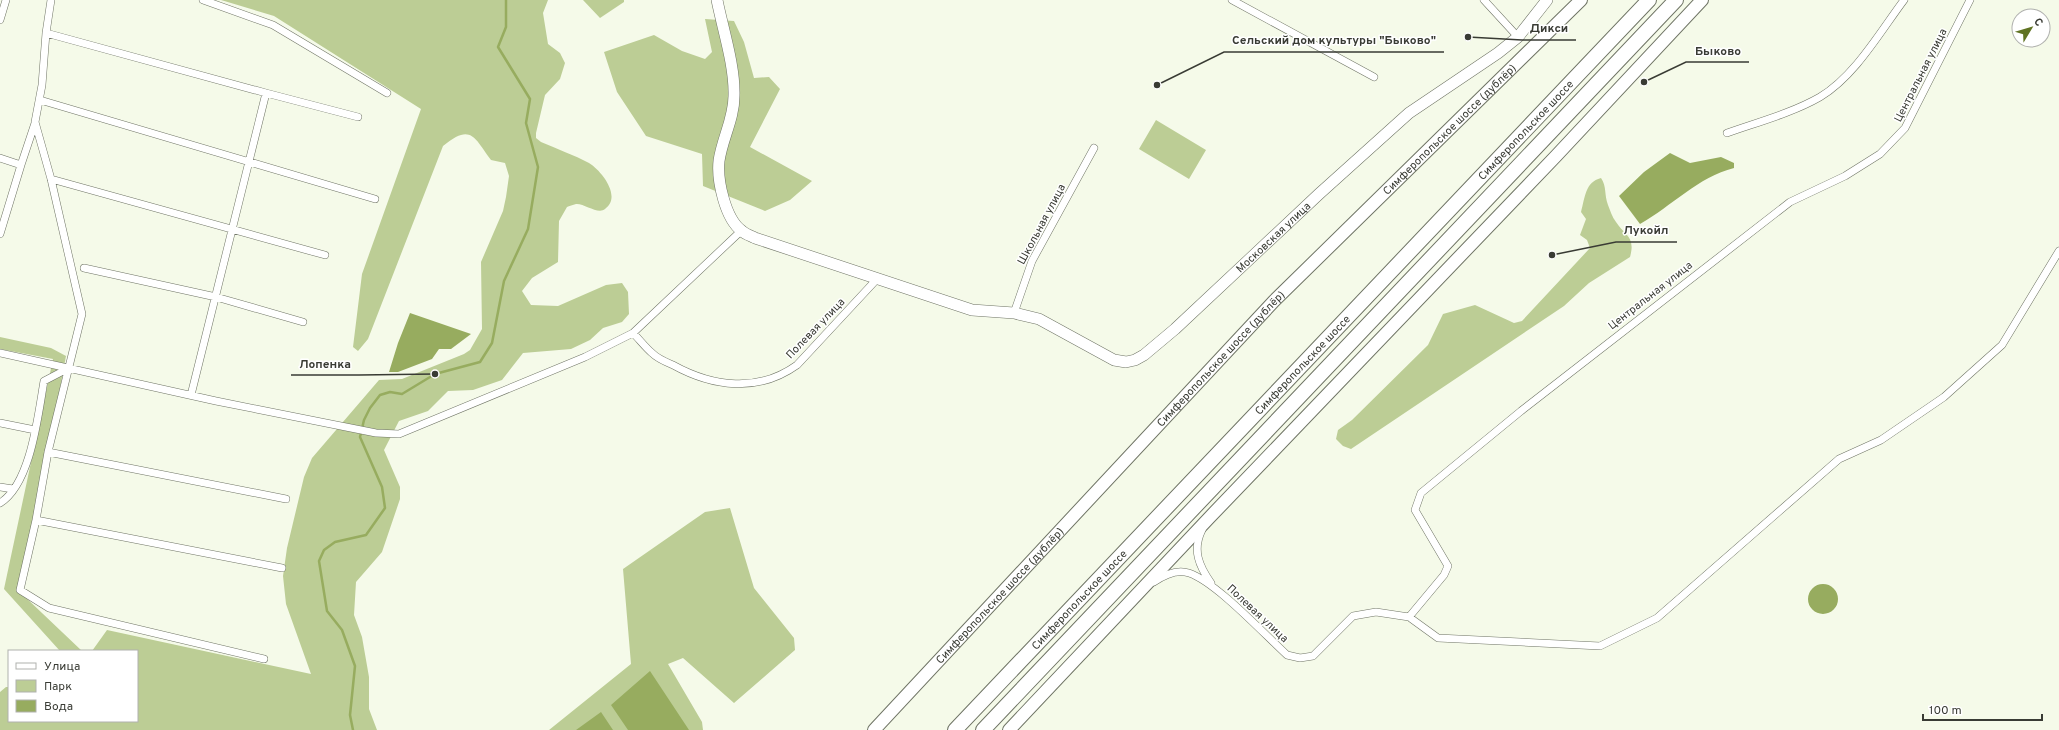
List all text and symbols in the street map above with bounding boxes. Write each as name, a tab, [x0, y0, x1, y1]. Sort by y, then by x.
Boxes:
north arrow	[2011, 8, 2051, 48]
text: С	[2030, 15, 2046, 30]
callout: Дикси	[1522, 16, 1576, 40]
text: Дикси	[1530, 21, 1568, 37]
street label: Центральная улица	[1891, 26, 1951, 125]
callout: Сельский дом культуры "Быково"	[1224, 28, 1444, 52]
text: Сельский дом культуры "Быково"	[1232, 33, 1436, 49]
callout: Быково	[1686, 38, 1749, 62]
text: Быково	[1695, 44, 1741, 60]
street label: Симферопольское шоссе (дублёр)	[1380, 61, 1520, 198]
street label: Симферопольское шоссе	[1475, 78, 1577, 184]
street label: Школьная улица	[1015, 182, 1069, 267]
street label: Московская улица	[1233, 199, 1314, 276]
callout: Лукойл	[1616, 218, 1677, 242]
text: Лукойл	[1623, 223, 1669, 239]
street label: Центральная улица	[1606, 258, 1696, 333]
street label: Симферопольское шоссе (дублёр)	[1154, 288, 1288, 430]
street label: Полевая улица	[783, 295, 848, 362]
street label: Симферопольское шоссе	[1252, 312, 1354, 418]
callout: Лопенка	[291, 351, 359, 375]
text: Лопенка	[299, 357, 351, 373]
street label: Симферопольское шоссе (дублёр)	[933, 525, 1067, 667]
street label: Симферопольское шоссе	[1029, 547, 1131, 653]
street label: Полевая улица	[1224, 582, 1291, 646]
legend	[8, 650, 138, 722]
text: Улица	[44, 659, 80, 675]
text: Парк	[44, 679, 72, 695]
scale bar	[1923, 696, 2042, 722]
text: Вода	[44, 699, 73, 715]
text: 100 m	[1929, 703, 1962, 719]

